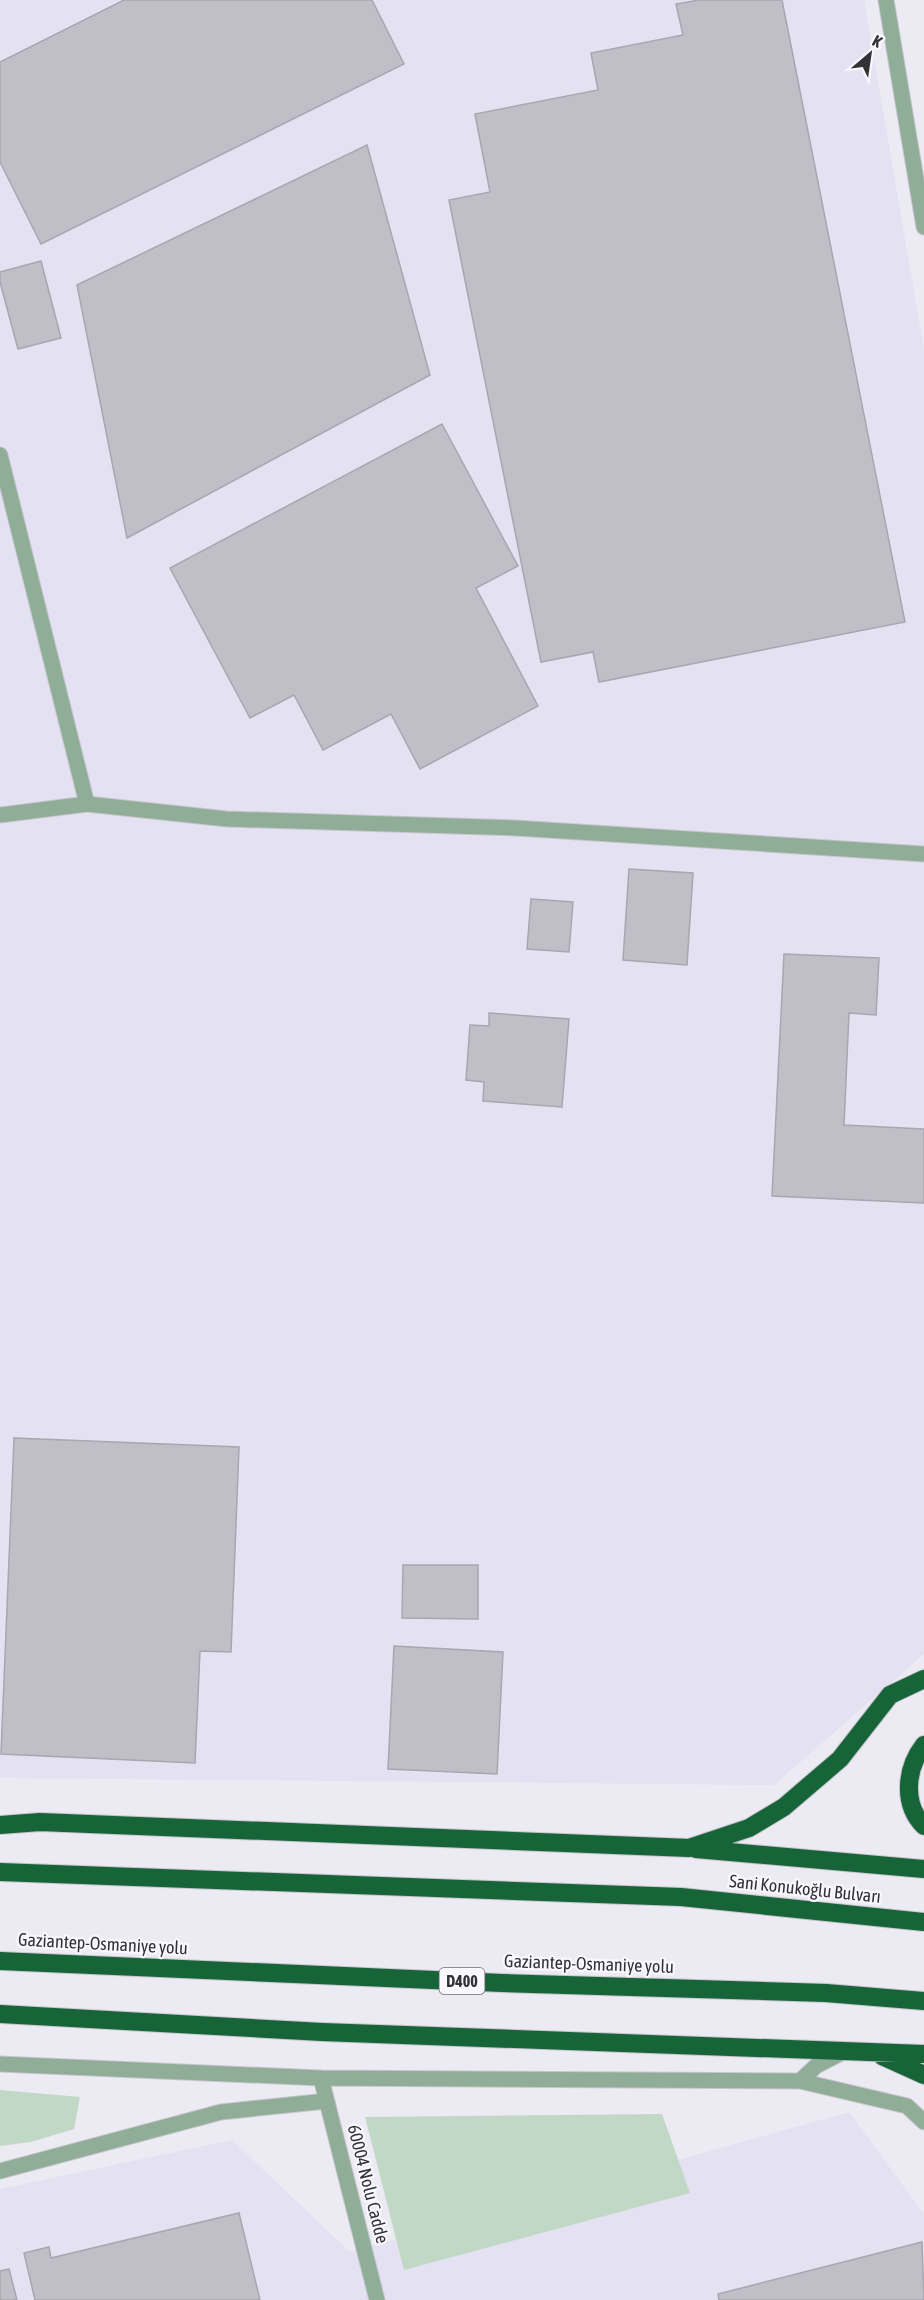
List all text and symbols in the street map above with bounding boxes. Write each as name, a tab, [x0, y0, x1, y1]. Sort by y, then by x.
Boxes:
north arrow	[840, 24, 900, 84]
text: K	[869, 31, 885, 51]
street label: Sani Konukoğlu Bulvarı	[728, 1870, 882, 1907]
street label: Gaziantep-Osmaniye yolu	[18, 1929, 188, 1958]
street label: Gaziantep-Osmaniye yolu	[504, 1950, 674, 1977]
road number: D400	[440, 1968, 484, 1994]
street label: 60004 Nolu Cadde	[344, 2122, 393, 2245]

